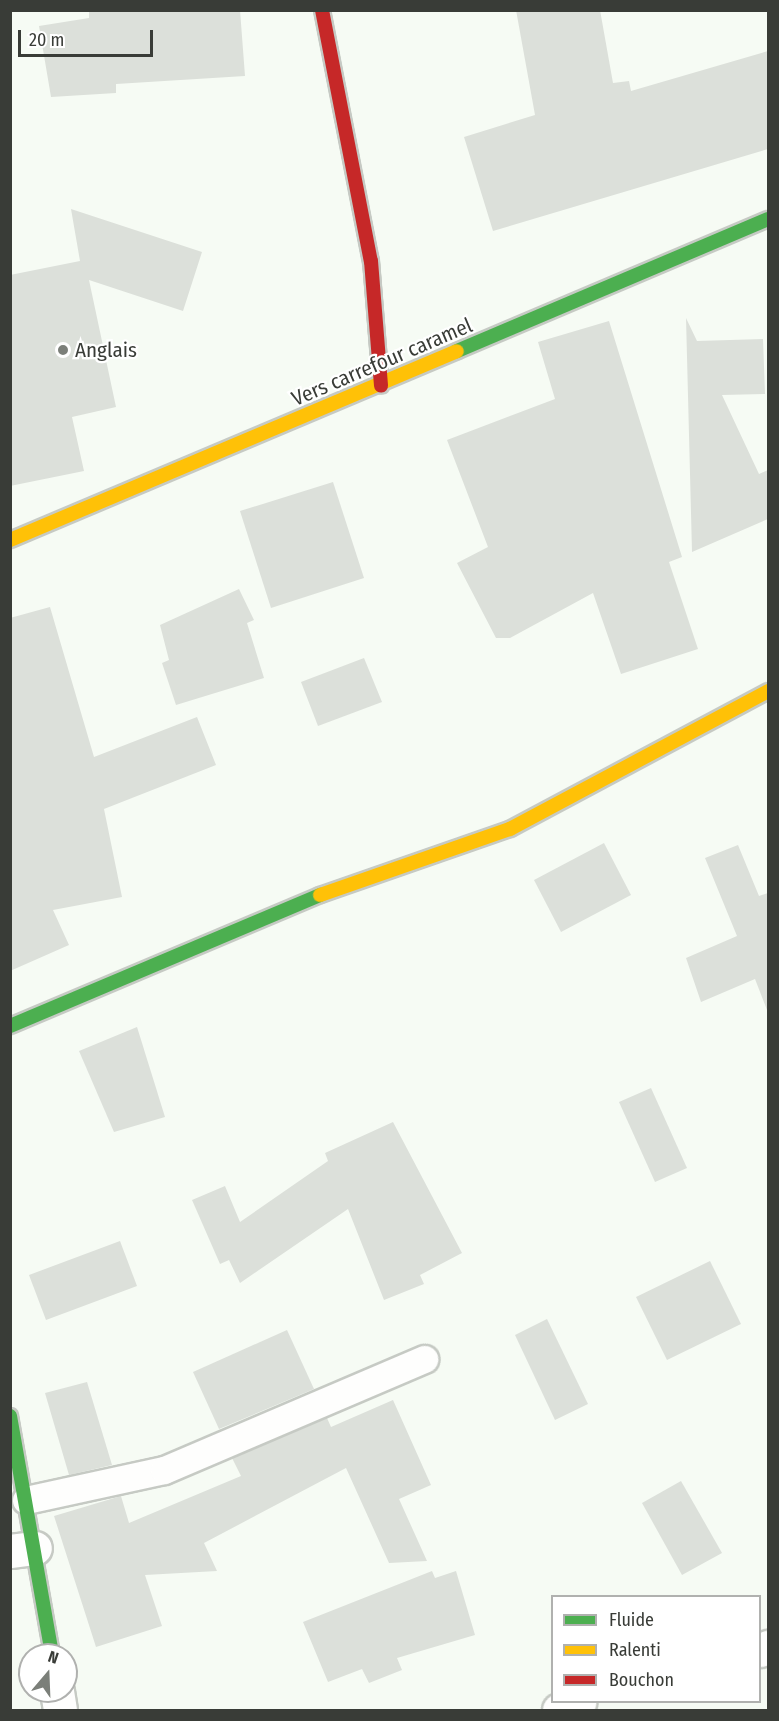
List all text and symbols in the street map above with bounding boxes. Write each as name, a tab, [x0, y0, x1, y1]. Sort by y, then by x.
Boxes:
scale bar	[21, 18, 156, 56]
text: 20 m	[29, 29, 64, 51]
street label: Vers carrefour caramel	[288, 313, 476, 411]
place label: Anglais	[75, 337, 137, 363]
marker: Anglais	[56, 343, 70, 357]
legend	[551, 1595, 761, 1703]
text: Fluide	[609, 1609, 654, 1631]
text: Ralenti	[609, 1639, 661, 1661]
north arrow	[18, 1643, 78, 1703]
text: N	[46, 1647, 61, 1668]
text: Bouchon	[609, 1669, 674, 1691]

